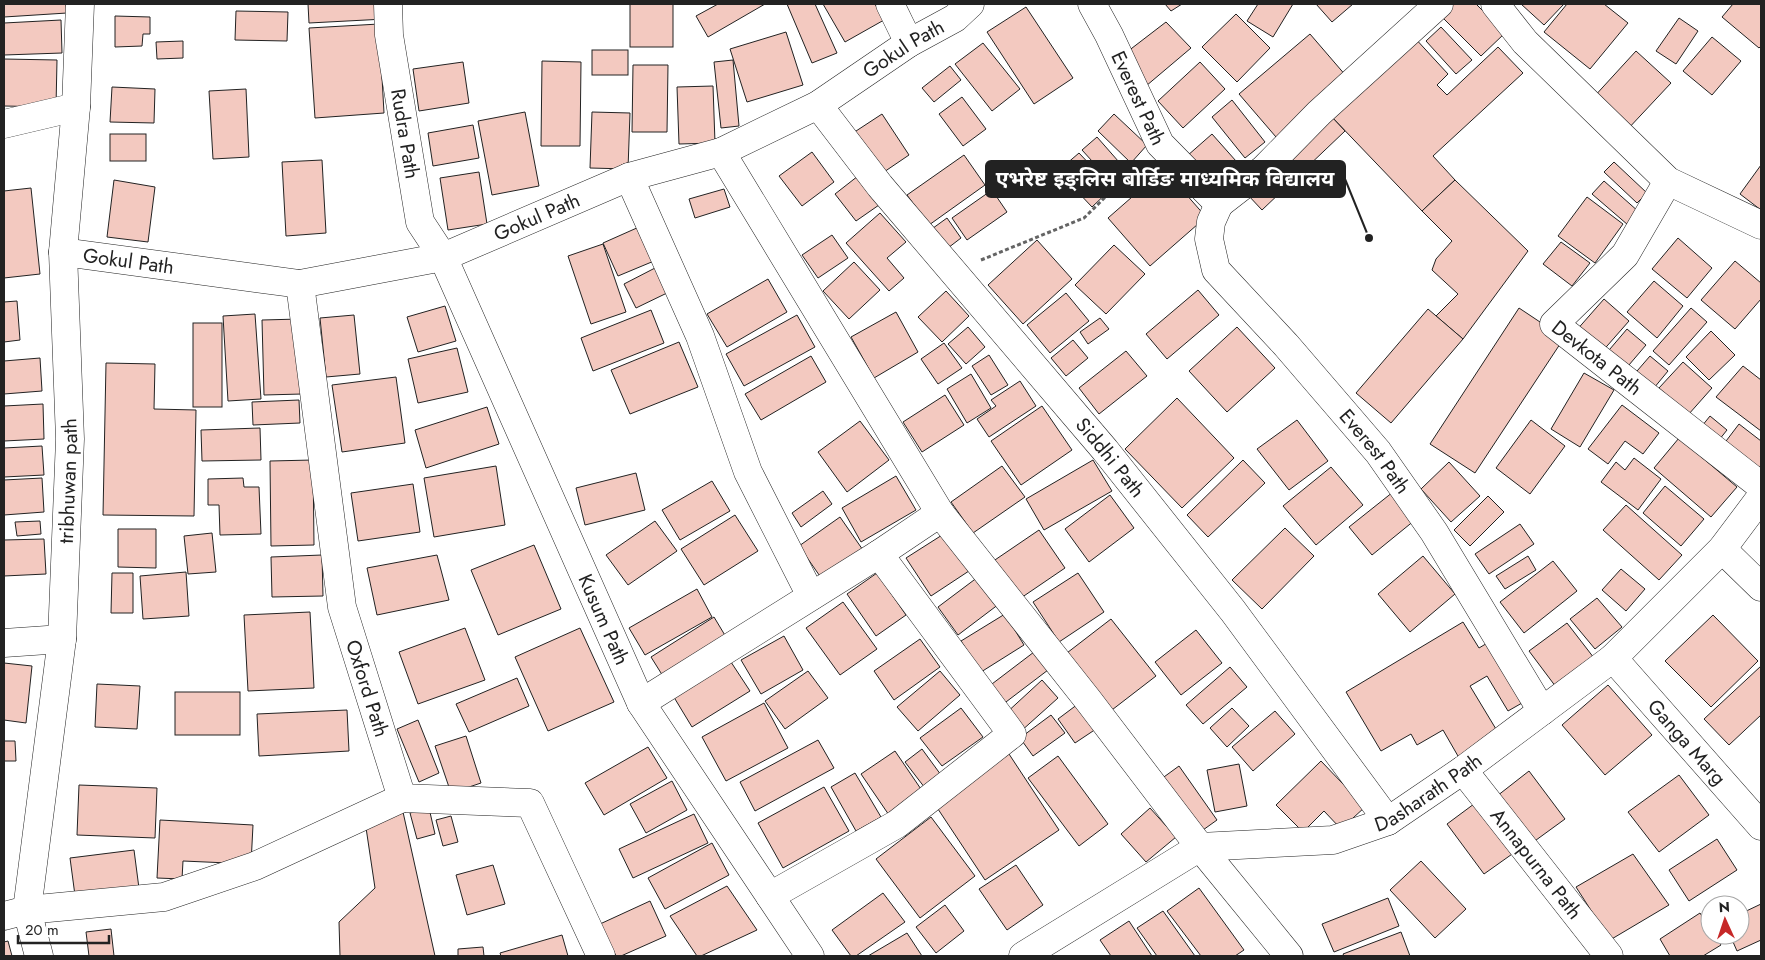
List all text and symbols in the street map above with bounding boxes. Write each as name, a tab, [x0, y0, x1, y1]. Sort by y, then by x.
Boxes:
street label: Gokul Path	[857, 12, 949, 85]
street label: Everest Path	[1104, 46, 1173, 150]
street label: Rudra Path	[384, 86, 427, 181]
callout: एभरेष्ट इङ्लिस बोर्डिङ माध्यमिक विद्यालय	[986, 161, 1345, 197]
text: एभरेष्ट इङ्लिस बोर्डिङ माध्यमिक विद्यालय	[996, 164, 1335, 194]
street label: Gokul Path	[489, 185, 584, 248]
street label: Gokul Path	[81, 240, 176, 281]
street label: Devkota Path	[1546, 313, 1648, 402]
street label: Everest Path	[1333, 403, 1417, 500]
street label: Siddhi Path	[1069, 411, 1152, 504]
street label: tribhuwan path	[51, 418, 85, 544]
street label: Kusum Path	[571, 569, 637, 670]
street label: Oxford Path	[339, 636, 396, 741]
street label: Ganga Marg	[1641, 693, 1733, 792]
street label: Dasharath Path	[1370, 746, 1488, 839]
street label: Annapurna Path	[1484, 802, 1589, 925]
north arrow	[1700, 895, 1750, 945]
text: N	[1718, 897, 1730, 917]
scale bar	[18, 912, 109, 944]
text: 20 m	[25, 919, 59, 941]

